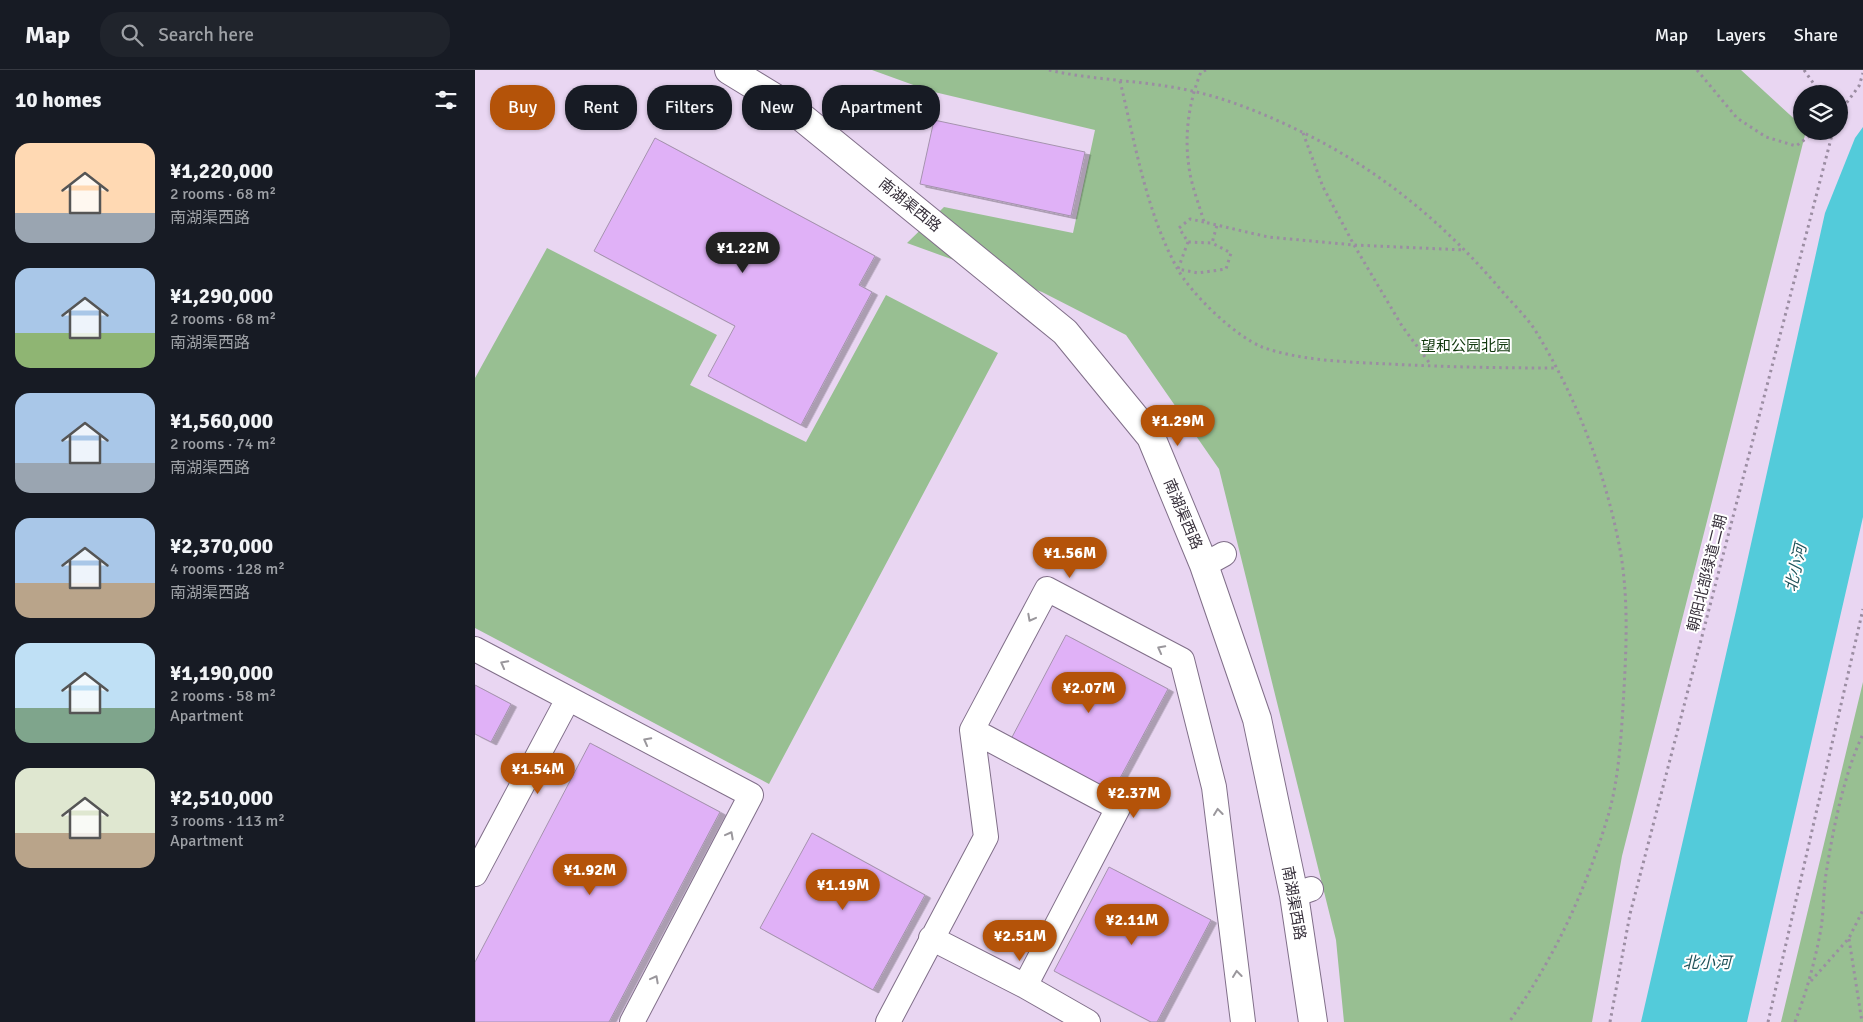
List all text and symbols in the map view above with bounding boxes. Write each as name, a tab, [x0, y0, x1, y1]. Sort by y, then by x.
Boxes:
search box	[100, 12, 450, 57]
text: Map	[25, 20, 70, 50]
icon: search	[118, 21, 146, 49]
text: Search here	[158, 23, 254, 47]
text: Map	[1655, 24, 1688, 46]
text: Layers	[1716, 24, 1766, 46]
text: Share	[1794, 24, 1838, 46]
chip: Buy	[490, 85, 555, 130]
chip: Rent	[565, 85, 637, 130]
chip: Filters	[647, 85, 732, 130]
chip: New	[742, 85, 812, 130]
chip: Apartment	[822, 85, 940, 130]
map controls	[1793, 85, 1848, 140]
button: layers	[1793, 85, 1848, 140]
icon: filters	[432, 86, 460, 114]
text: 10 homes	[15, 87, 101, 113]
text: ¥1,220,000	[170, 158, 273, 184]
icon: home	[55, 163, 115, 223]
street label: 南湖渠西路	[875, 174, 945, 236]
text: 2 rooms · 68 m²	[170, 184, 276, 204]
text: 南湖渠西路	[170, 208, 250, 228]
pin: ¥1.22M	[702, 232, 784, 274]
text: ¥1.22M	[717, 238, 769, 258]
text: ¥1,290,000	[170, 283, 273, 309]
icon: home	[55, 288, 115, 348]
text: 2 rooms · 68 m²	[170, 309, 276, 329]
text: 南湖渠西路	[170, 333, 250, 353]
park label: 望和公园北园	[1421, 337, 1511, 355]
pin: ¥1.29M	[1137, 404, 1219, 447]
text: ¥1,560,000	[170, 408, 273, 434]
text: ¥1.29M	[1152, 411, 1204, 431]
icon: home	[55, 413, 115, 473]
text: 2 rooms · 74 m²	[170, 434, 276, 454]
text: 南湖渠西路	[170, 458, 250, 478]
street label: 南湖渠西路	[1160, 476, 1206, 552]
street label: 朝阳北部绿道二期	[1684, 513, 1730, 633]
text: ¥2,370,000	[170, 533, 273, 559]
pin: ¥1.56M	[1029, 536, 1111, 579]
icon: home	[55, 538, 115, 598]
water label: 北小河	[1781, 539, 1812, 594]
text: ¥1.56M	[1044, 543, 1096, 563]
text: 4 rooms · 128 m²	[170, 559, 285, 579]
text: 南湖渠西路	[170, 583, 250, 603]
one-way arrow	[1027, 613, 1037, 622]
one-way arrow	[1157, 645, 1166, 655]
text: ¥1,190,000	[170, 660, 273, 686]
one-way arrow	[500, 661, 509, 671]
icon: home	[55, 663, 115, 723]
pin: ¥2.07M	[1048, 672, 1130, 714]
text: ¥2.07M	[1063, 678, 1115, 698]
text: 2 rooms · 58 m²	[170, 686, 276, 706]
text: Apartment	[170, 706, 243, 726]
one-way arrow	[643, 737, 652, 747]
pin: ¥1.54M	[497, 752, 579, 795]
text: ¥1.54M	[512, 759, 564, 779]
pin: ¥2.37M	[1093, 776, 1175, 819]
text: ¥2.37M	[1108, 783, 1160, 803]
text: ¥2,510,000	[170, 785, 273, 811]
icon: home	[55, 788, 115, 848]
one-way arrow	[1213, 808, 1223, 817]
text: 3 rooms · 113 m²	[170, 811, 285, 831]
text: Apartment	[170, 831, 243, 851]
one-way arrow	[724, 831, 734, 840]
pin: ¥1.92M	[549, 854, 631, 896]
text: ¥1.92M	[564, 860, 616, 880]
street label: 南湖渠西路	[1279, 864, 1309, 942]
pin: ¥1.19M	[802, 868, 884, 911]
text: ¥1.19M	[817, 875, 869, 895]
pin: ¥2.11M	[1091, 904, 1173, 946]
text: ¥2.11M	[1106, 910, 1158, 930]
pin: ¥2.51M	[979, 920, 1061, 962]
text: ¥2.51M	[994, 926, 1046, 946]
water label: 北小河	[1683, 953, 1734, 973]
one-way arrow	[1232, 969, 1243, 977]
one-way arrow	[649, 975, 659, 984]

